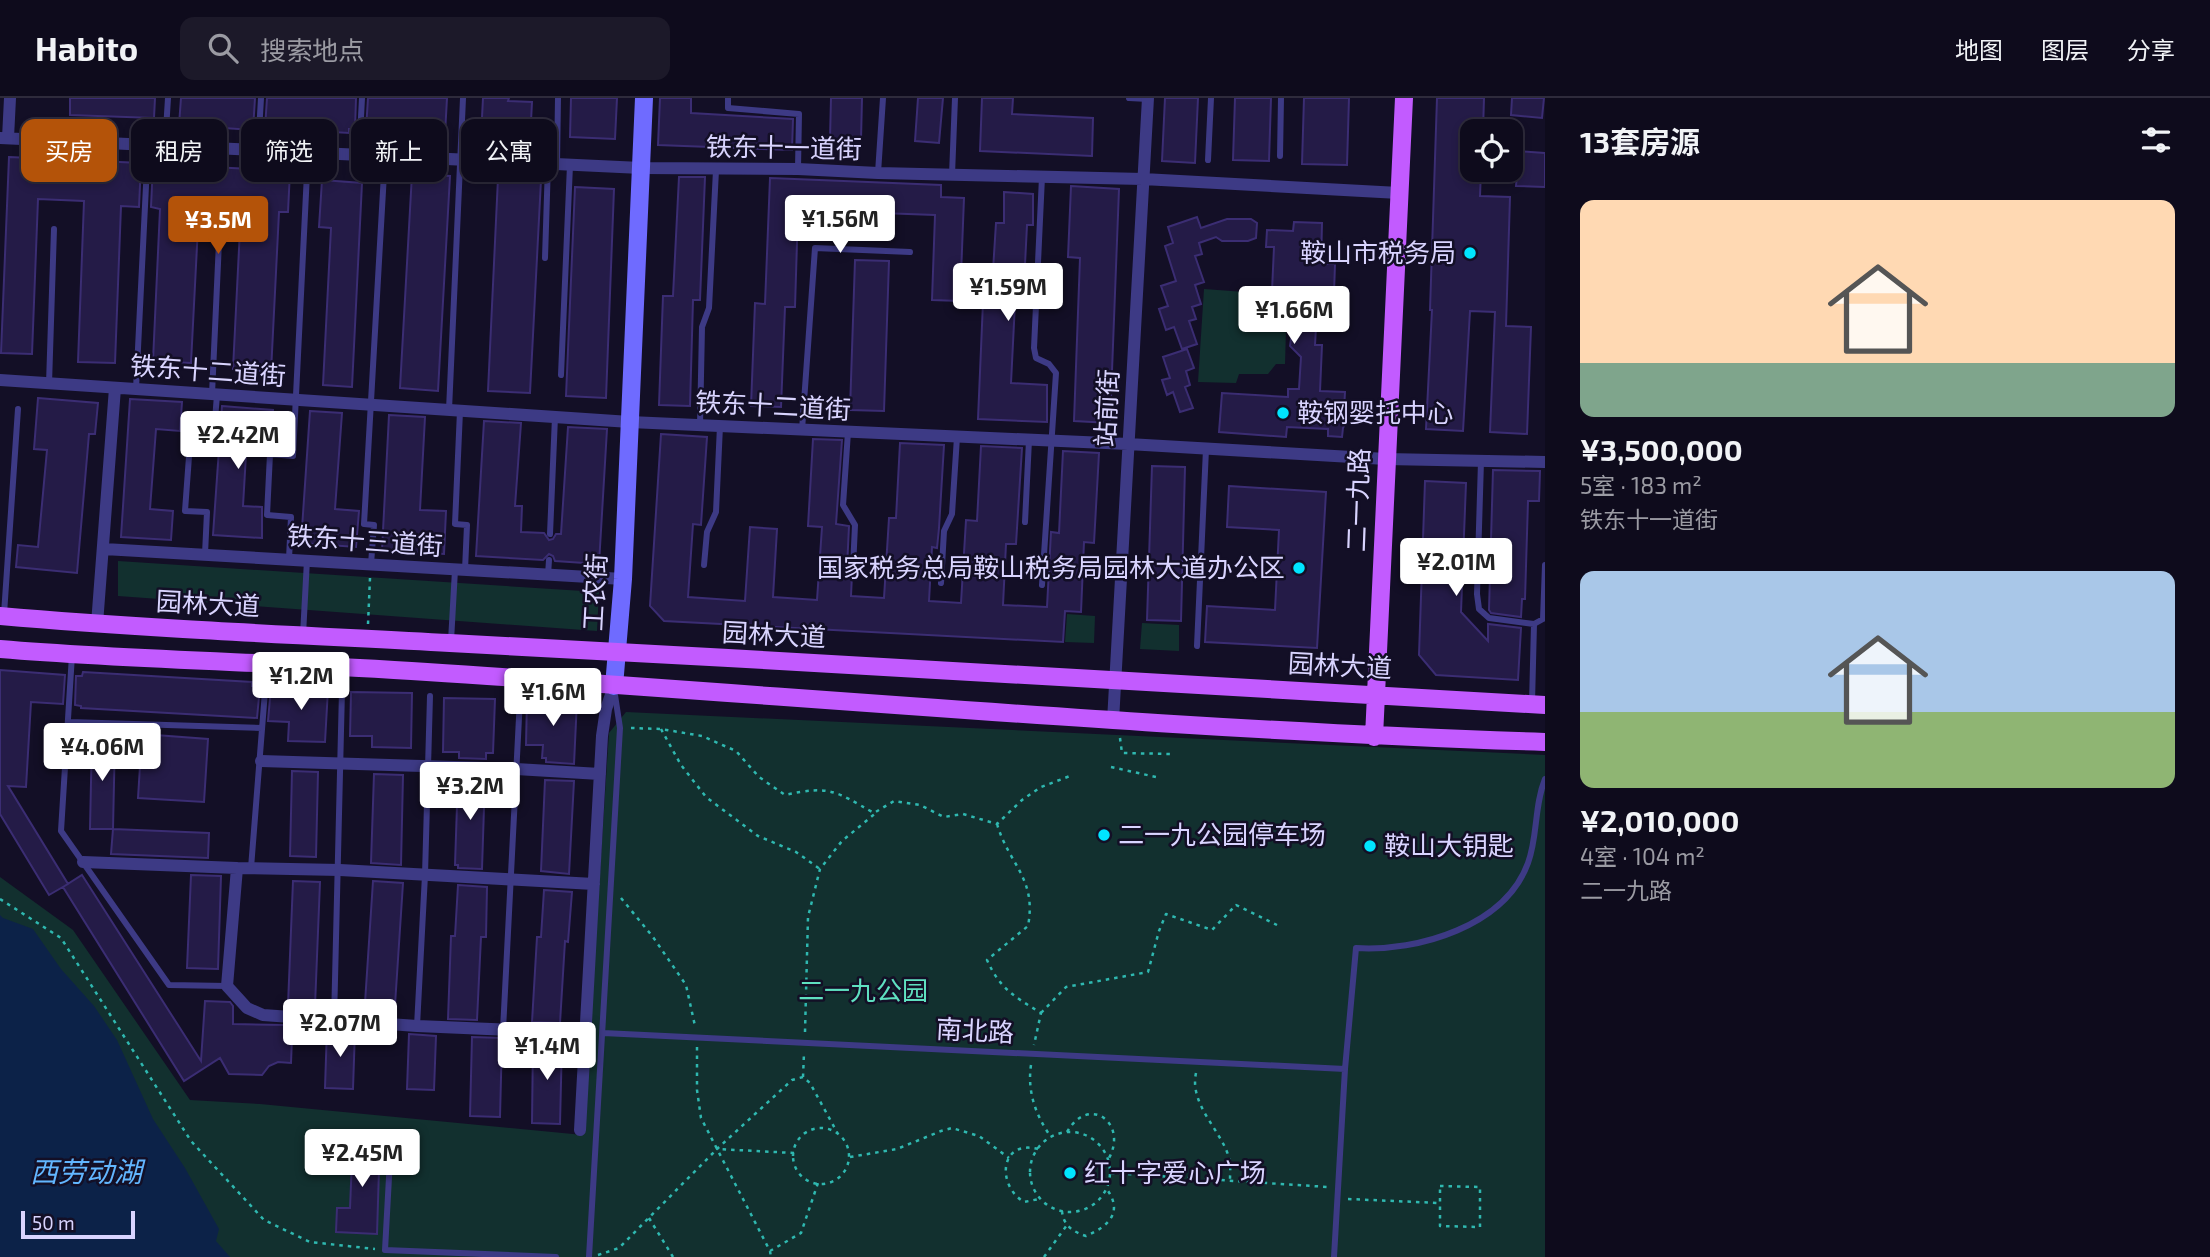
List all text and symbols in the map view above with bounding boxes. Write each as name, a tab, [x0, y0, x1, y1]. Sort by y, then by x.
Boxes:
search box	[180, 17, 670, 80]
text: Habito	[35, 28, 138, 68]
icon: search	[204, 29, 242, 67]
text: 搜索地点	[260, 34, 364, 65]
text: 地图	[1955, 35, 2003, 64]
text: 图层	[2041, 35, 2089, 64]
text: 分享	[2127, 35, 2175, 64]
chip: 买房	[21, 119, 117, 182]
chip: 租房	[131, 119, 227, 182]
chip: 筛选	[241, 119, 337, 182]
chip: 新上	[351, 119, 447, 182]
chip: 公寓	[461, 119, 557, 182]
map controls	[1460, 119, 1523, 182]
button: locate	[1460, 119, 1523, 182]
icon: filters	[2137, 121, 2175, 159]
text: 13套房源	[1580, 123, 1700, 159]
street label: 铁东十一道街	[706, 130, 862, 163]
pin: ¥1.56M	[783, 195, 897, 255]
pin: ¥3.5M	[169, 197, 267, 256]
text: ¥1.56M	[801, 204, 879, 232]
text: ¥3.5M	[184, 205, 252, 233]
place label: 鞍山市税务局	[1300, 236, 1456, 267]
marker: 鞍山市税务局	[1462, 245, 1478, 261]
icon: home	[1815, 246, 1941, 372]
pin: ¥1.59M	[951, 264, 1065, 323]
text: ¥1.59M	[969, 272, 1047, 300]
pin: ¥1.66M	[1237, 286, 1351, 346]
text: ¥1.66M	[1254, 295, 1334, 323]
street label: 铁东十二道街	[129, 349, 287, 390]
street label: 站前街	[1088, 368, 1123, 448]
street label: 铁东十二道街	[694, 385, 852, 424]
place label: 鞍钢婴托中心	[1297, 396, 1453, 427]
marker: 鞍钢婴托中心	[1275, 405, 1291, 421]
pin: ¥2.42M	[181, 412, 295, 471]
text: ¥2.42M	[196, 420, 280, 448]
text: ¥3,500,000	[1580, 431, 1743, 467]
street label: 二一九路	[1339, 447, 1374, 552]
text: 5室 · 183 m²	[1580, 471, 1702, 499]
text: 铁东十一道街	[1580, 505, 1718, 533]
street label: 铁东十三道街	[286, 519, 444, 560]
pin: ¥2.01M	[1399, 538, 1513, 598]
text: ¥2.01M	[1416, 547, 1496, 575]
place label: 国家税务总局鞍山税务局园林大道办公区	[817, 551, 1285, 582]
street label: 工农街	[576, 552, 611, 632]
marker: 国家税务总局鞍山税务局园林大道办公区	[1291, 560, 1307, 576]
street label: 园林大道	[155, 584, 261, 621]
street label: 园林大道	[721, 615, 827, 652]
icon: home	[1815, 617, 1941, 743]
street label: 园林大道	[1287, 646, 1393, 683]
pin: ¥1.2M	[252, 652, 350, 712]
text: ¥1.2M	[268, 661, 334, 689]
pin: ¥1.6M	[504, 668, 602, 728]
text: ¥1.6M	[520, 677, 586, 705]
pin: ¥4.06M	[45, 724, 159, 783]
text: ¥4.06M	[60, 732, 144, 760]
pin: ¥3.2M	[421, 762, 519, 822]
text: ¥3.2M	[436, 771, 504, 799]
text: ¥2,010,000	[1580, 802, 1739, 838]
place label: 二一九公园停车场	[1118, 818, 1326, 849]
marker: 二一九公园停车场	[1096, 827, 1112, 843]
place label: 鞍山大钥匙	[1384, 829, 1514, 860]
marker: 鞍山大钥匙	[1362, 838, 1378, 854]
text: 4室 · 104 m²	[1580, 842, 1705, 870]
text: 二一九路	[1580, 876, 1672, 904]
park label: 二一九公园	[798, 974, 928, 1005]
pin: ¥2.07M	[283, 1000, 397, 1059]
text: ¥2.07M	[299, 1008, 381, 1036]
street label: 南北路	[935, 1012, 1015, 1047]
pin: ¥1.4M	[498, 1023, 596, 1082]
text: ¥1.4M	[514, 1031, 580, 1059]
pin: ¥2.45M	[305, 1130, 419, 1189]
text: ¥2.45M	[321, 1138, 403, 1166]
water label: 西劳动湖	[30, 1154, 146, 1188]
place label: 红十字爱心广场	[1084, 1156, 1266, 1187]
marker: 红十字爱心广场	[1062, 1165, 1078, 1181]
scale bar	[21, 1208, 135, 1240]
text: 50 m	[32, 1211, 75, 1234]

